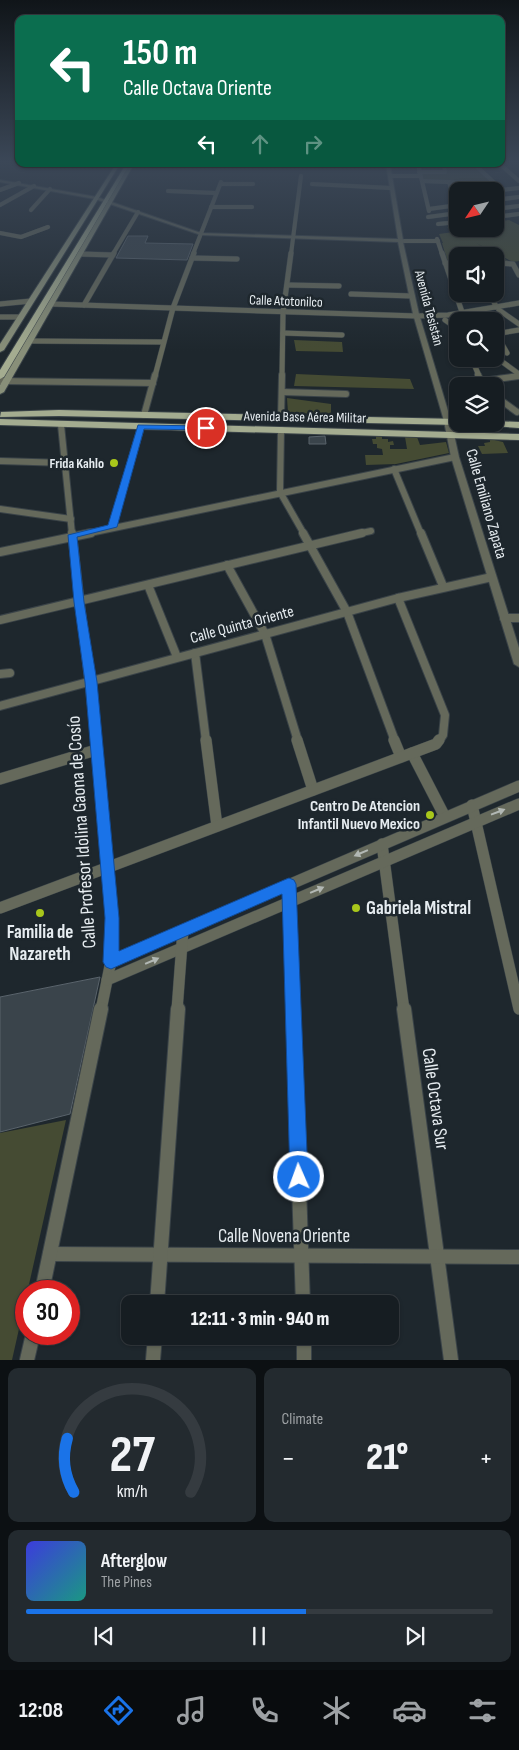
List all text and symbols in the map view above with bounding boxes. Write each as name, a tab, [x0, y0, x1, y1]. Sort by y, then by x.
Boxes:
text: 150 m	[123, 32, 197, 75]
icon: left	[40, 35, 105, 100]
text: Calle Octava Oriente	[123, 75, 272, 102]
icon: left	[193, 130, 221, 158]
icon: ahead	[246, 130, 274, 158]
icon: right	[299, 130, 327, 158]
north arrow	[449, 182, 504, 238]
map controls	[449, 182, 504, 432]
button: sound	[449, 247, 504, 302]
street label: Avenida Tesistán	[411, 267, 447, 348]
street label: Calle Atotonilco	[249, 291, 323, 311]
button: search	[449, 312, 504, 367]
button: layers	[449, 377, 504, 432]
pin	[185, 407, 227, 449]
street label: Avenida Base Aérea Militar	[243, 407, 366, 427]
icon: arrive	[192, 414, 220, 442]
street label: Calle Emiliano Zapata	[461, 447, 511, 561]
place label: Frida Kahlo	[49, 455, 104, 472]
marker: Frida Kahlo	[108, 457, 120, 469]
street label: Calle Quinta Oriente	[188, 602, 296, 648]
street label: Calle Profesor Idolina Gaona de Cosío	[62, 715, 102, 949]
place label: Centro De Atencion Infantil Nuevo Mexico	[298, 797, 420, 834]
one-way arrow	[491, 808, 506, 815]
marker: Centro De Atencion Infantil Nuevo Mexico	[424, 809, 436, 821]
one-way arrow	[353, 849, 368, 857]
one-way arrow	[310, 885, 324, 893]
place label: Gabriela Mistral	[366, 897, 471, 920]
marker: Gabriela Mistral	[350, 902, 362, 914]
marker: Familia de Nazareth	[34, 907, 46, 919]
place label: Familia de Nazareth	[7, 921, 73, 966]
one-way arrow	[145, 957, 159, 965]
street label: Calle Octava Sur	[416, 1047, 454, 1152]
position arrow	[272, 1150, 324, 1202]
street label: Calle Novena Oriente	[218, 1225, 350, 1248]
speed limit sign: 30	[15, 1280, 80, 1345]
text: 12:11 · 3 min · 940 m	[191, 1308, 329, 1331]
text: Climate	[282, 1410, 323, 1429]
text: 27	[109, 1424, 155, 1487]
text: 21°	[366, 1435, 408, 1480]
text: −	[282, 1442, 295, 1475]
text: +	[479, 1442, 493, 1475]
text: km/h	[116, 1481, 147, 1502]
text: Afterglow	[101, 1550, 167, 1573]
text: The Pines	[101, 1573, 152, 1592]
icon: previous	[90, 1622, 118, 1650]
icon: pause	[245, 1622, 273, 1650]
icon: next	[401, 1622, 429, 1650]
icon: directions	[101, 1693, 136, 1728]
icon: music	[174, 1693, 209, 1728]
icon: phone	[247, 1693, 282, 1728]
icon: climate	[319, 1693, 354, 1728]
icon: car	[392, 1693, 427, 1728]
icon: filters	[465, 1693, 500, 1728]
text: 12:08	[19, 1697, 63, 1724]

